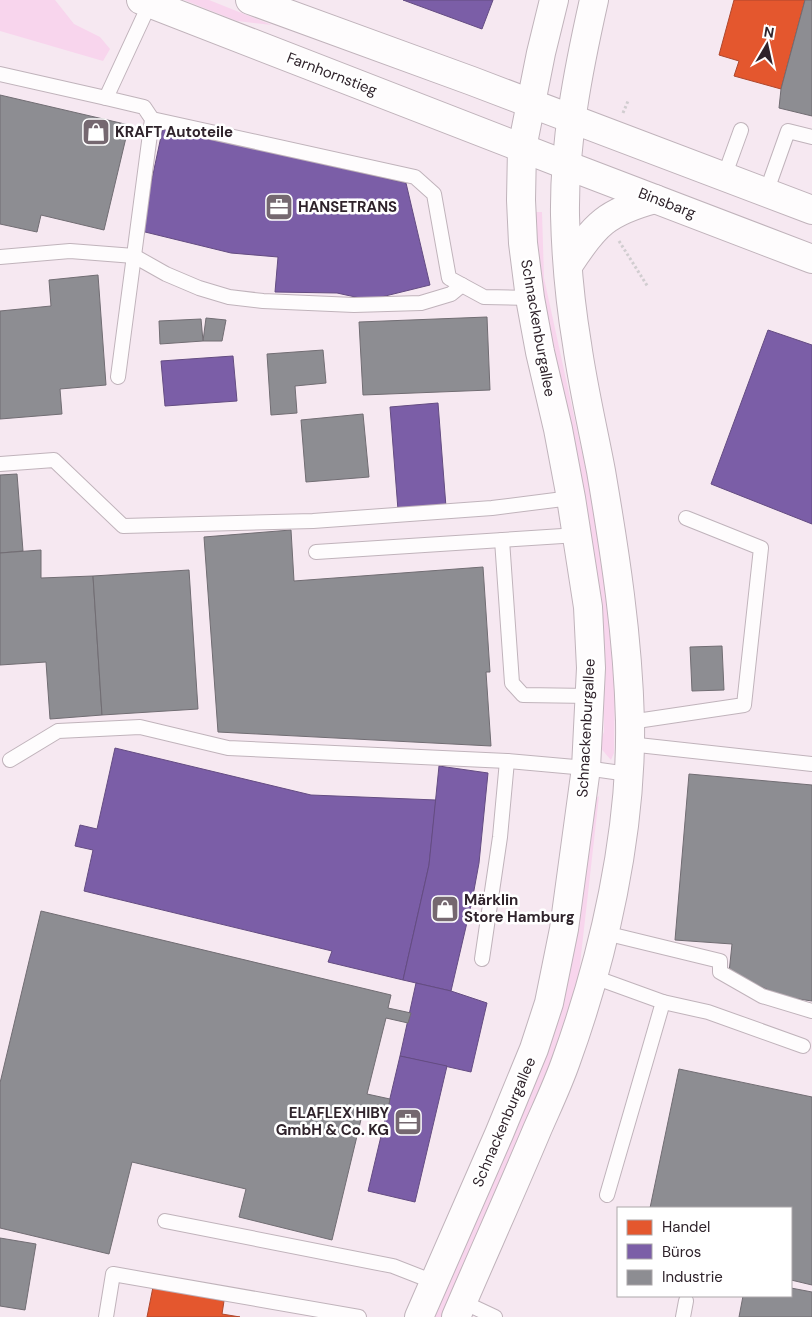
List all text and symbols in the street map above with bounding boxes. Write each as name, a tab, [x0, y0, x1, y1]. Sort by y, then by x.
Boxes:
north arrow	[742, 20, 792, 70]
text: N	[763, 22, 775, 42]
street label: Farnhornstieg	[284, 48, 380, 100]
shop icon: KRAFT Autoteile	[81, 117, 111, 147]
place label: KRAFT Autoteile	[115, 122, 233, 142]
street label: Binsbarg	[635, 183, 699, 223]
office icon: HANSETRANS	[264, 192, 294, 222]
place label: HANSETRANS	[298, 197, 397, 217]
street label: Schnackenburgallee	[516, 258, 560, 398]
street label: Schnackenburgallee	[572, 658, 600, 798]
place label: Märklin Store Hamburg	[464, 890, 575, 927]
shop icon: Märklin Store Hamburg	[430, 894, 460, 924]
street label: Schnackenburgallee	[468, 1054, 540, 1190]
place label: ELAFLEX HIBY GmbH & Co. KG	[276, 1103, 389, 1140]
office icon: ELAFLEX HIBY GmbH & Co. KG	[393, 1107, 423, 1137]
legend	[617, 1207, 792, 1297]
text: Handel	[662, 1217, 710, 1237]
text: Büros	[662, 1242, 701, 1262]
text: Industrie	[662, 1267, 723, 1287]

